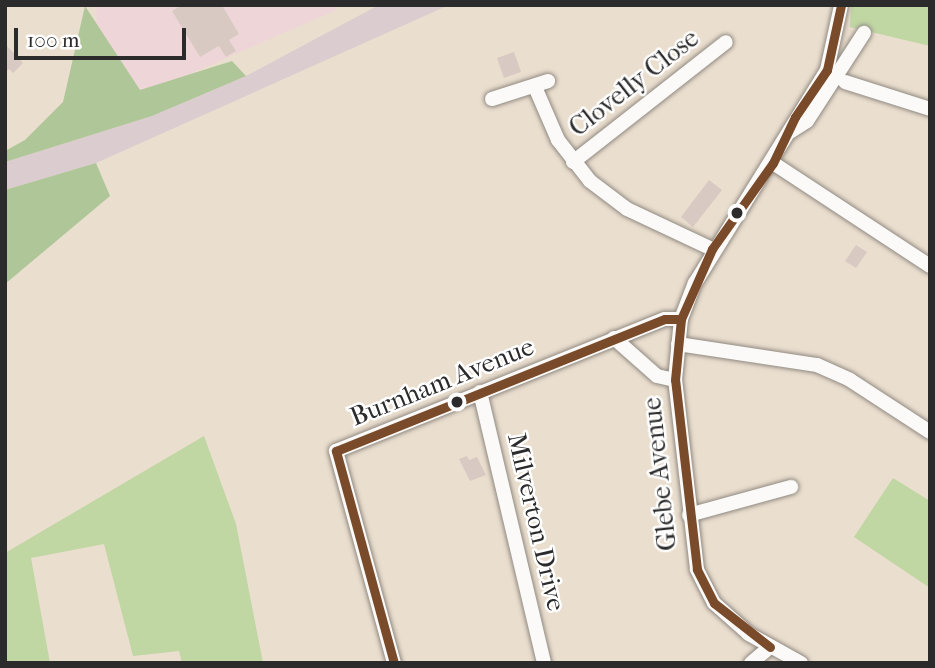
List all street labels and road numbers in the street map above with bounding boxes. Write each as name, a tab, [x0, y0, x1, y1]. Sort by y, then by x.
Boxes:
street label: Clovelly Close	[563, 23, 705, 143]
street label: Burnham Avenue	[346, 331, 538, 433]
street label: Glebe Avenue	[636, 396, 684, 552]
street label: Milverton Drive	[500, 430, 572, 614]

